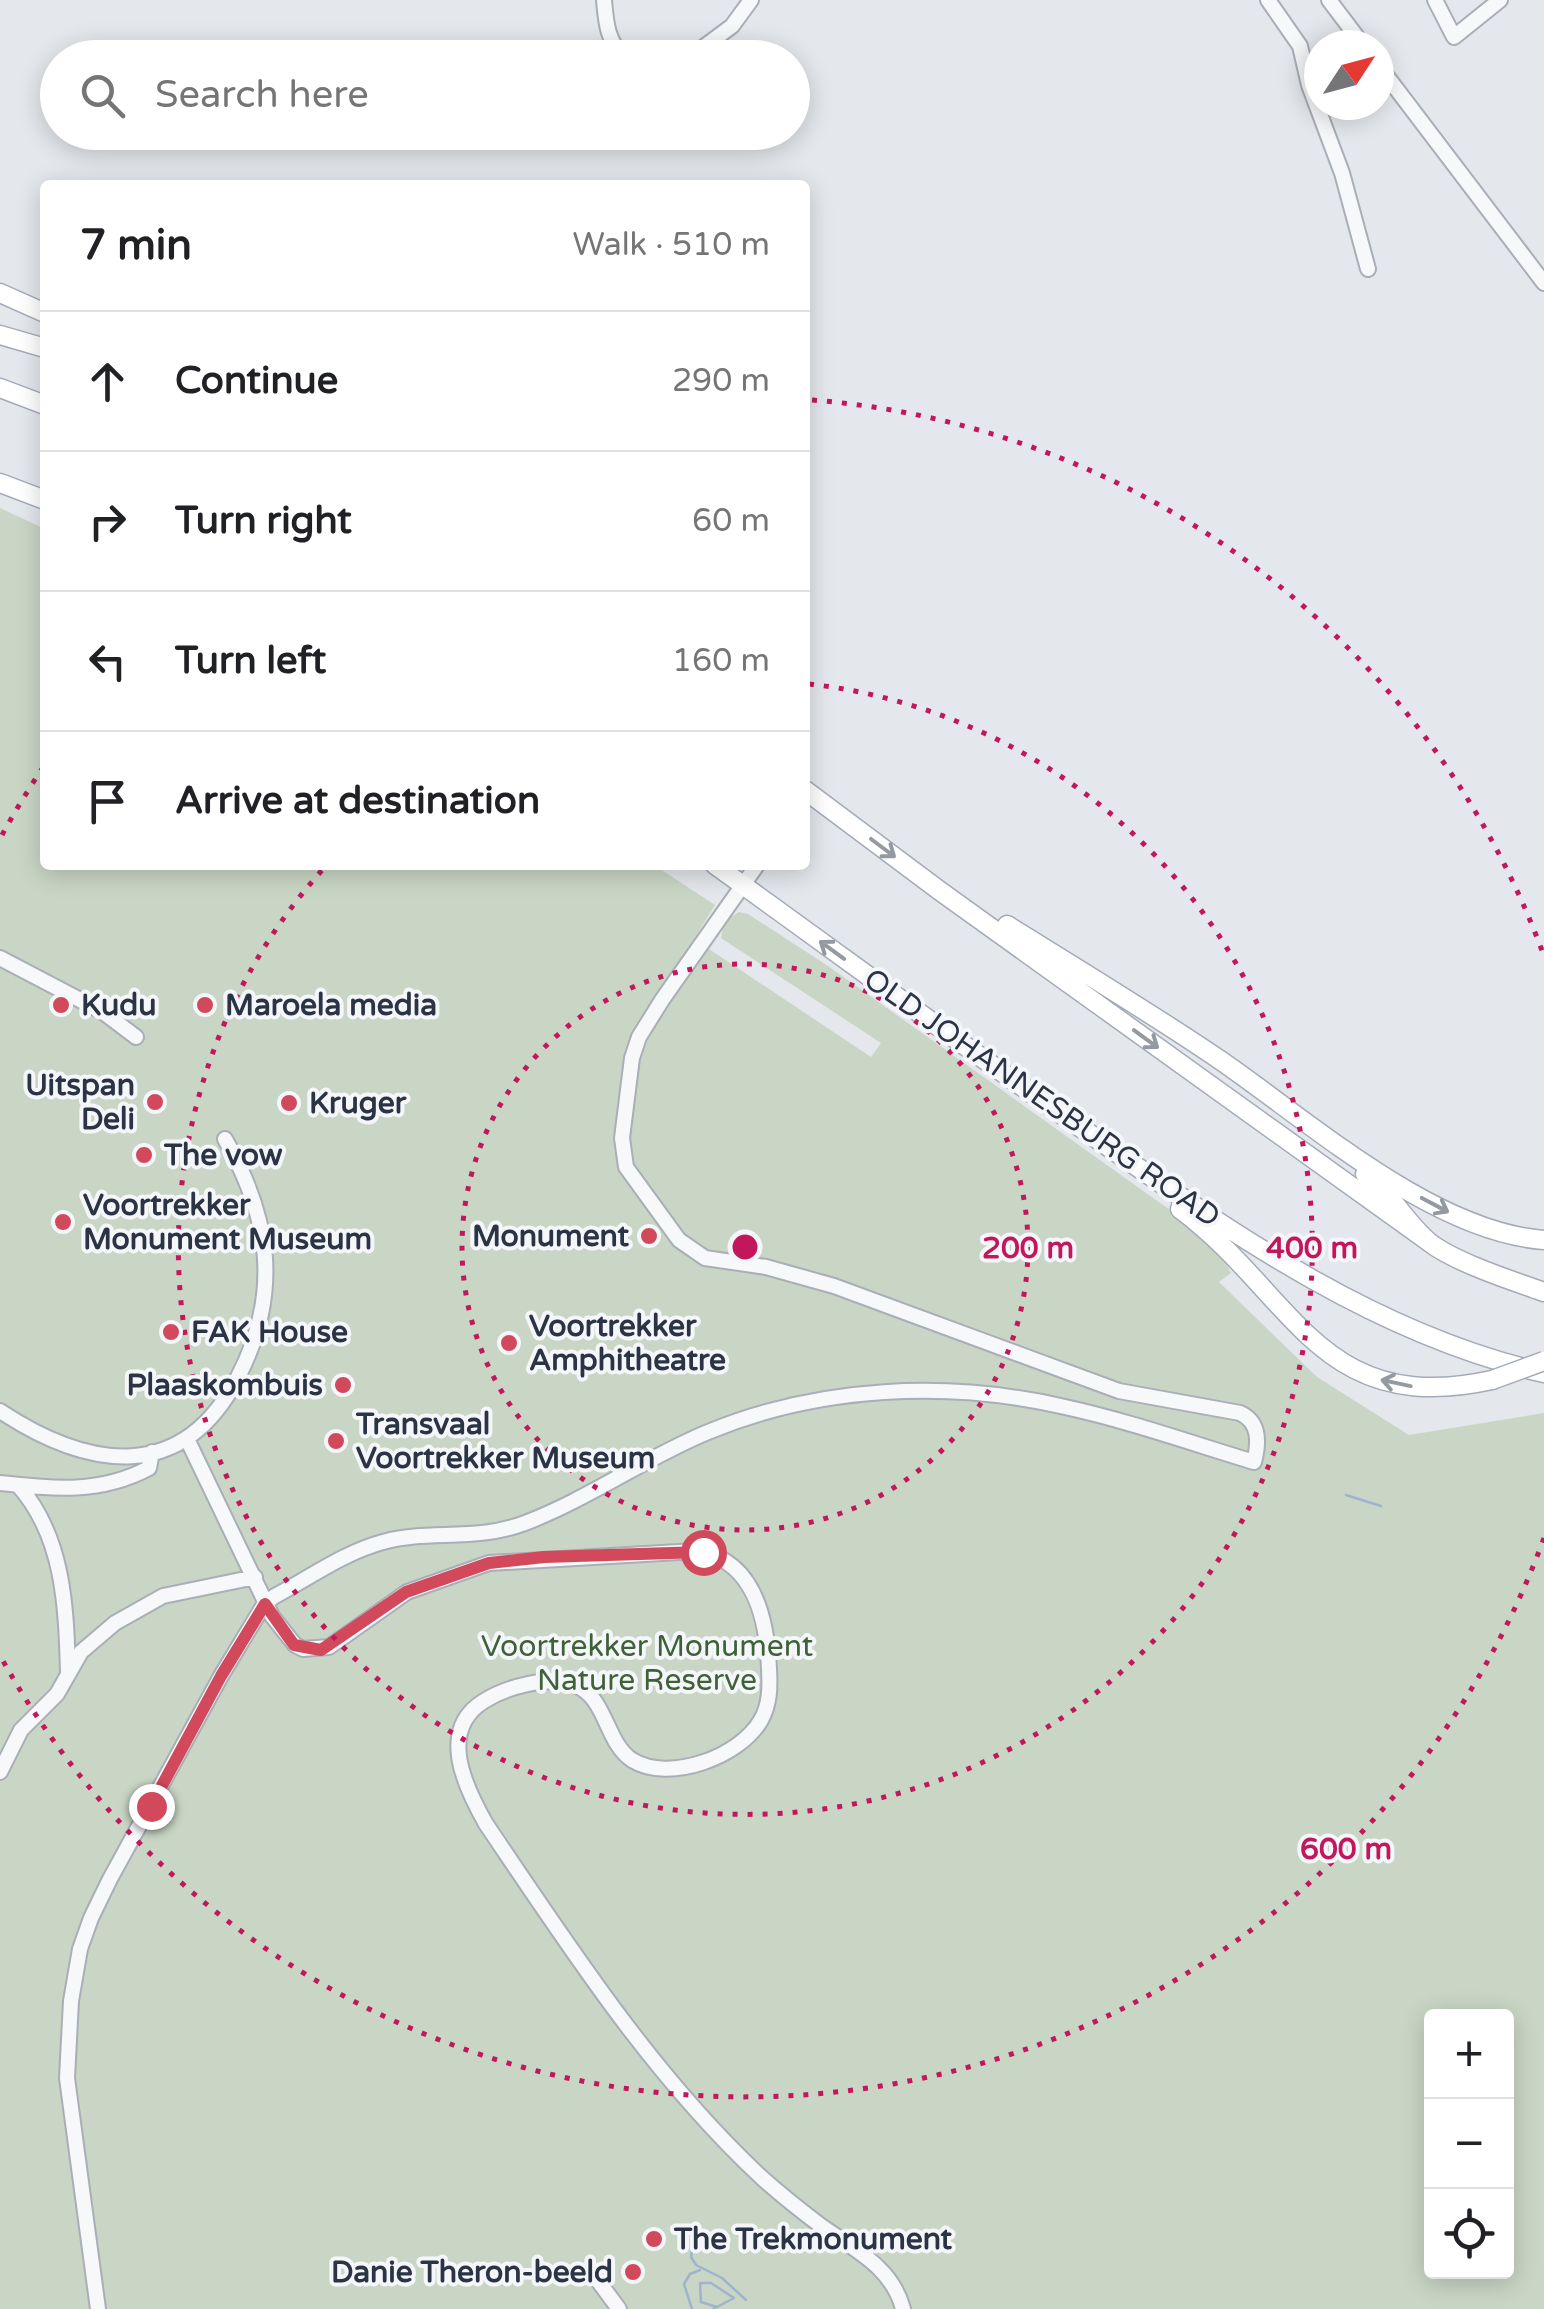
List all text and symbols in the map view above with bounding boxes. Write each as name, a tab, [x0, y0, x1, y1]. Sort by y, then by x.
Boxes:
north arrow	[1304, 30, 1394, 120]
search box	[40, 40, 810, 150]
icon: search	[75, 68, 130, 123]
text: Search here	[155, 72, 369, 118]
text: 7 min	[80, 220, 192, 271]
text: Walk · 510 m	[573, 226, 770, 264]
icon: ahead	[80, 354, 135, 409]
text: Continue	[175, 358, 338, 404]
text: 290 m	[672, 362, 770, 400]
icon: right	[80, 494, 135, 549]
text: Turn right	[175, 498, 352, 544]
text: 60 m	[692, 502, 770, 540]
icon: left	[80, 634, 135, 689]
text: Turn left	[175, 638, 326, 684]
text: 160 m	[672, 642, 770, 680]
icon: arrive	[80, 774, 135, 829]
text: Arrive at destination	[175, 778, 540, 824]
one-way arrow	[869, 838, 896, 859]
one-way arrow	[819, 940, 846, 961]
street label: OLD JOHANNESBURG ROAD	[857, 960, 1227, 1236]
place label: Kudu	[81, 987, 157, 1024]
place label: Maroela media	[225, 987, 437, 1024]
marker: Kudu	[50, 994, 72, 1016]
marker: Maroela media	[194, 994, 216, 1016]
one-way arrow	[1132, 1028, 1159, 1049]
place label: Uitspan Deli	[25, 1067, 135, 1138]
place label: Kruger	[309, 1085, 407, 1122]
marker: Uitspan Deli	[144, 1091, 166, 1113]
marker: Kruger	[278, 1092, 300, 1114]
place label: The vow	[163, 1137, 283, 1174]
marker: The vow	[133, 1144, 155, 1166]
place label: Voortrekker Monument Museum	[83, 1187, 372, 1258]
one-way arrow	[1420, 1196, 1450, 1215]
marker: Voortrekker Monument Museum	[52, 1211, 74, 1233]
place label: Monument	[472, 1218, 630, 1255]
marker: Monument	[638, 1225, 660, 1247]
centre of rings	[727, 1229, 763, 1265]
text: 200 m	[982, 1230, 1074, 1267]
text: 400 m	[1266, 1230, 1358, 1267]
place label: Voortrekker Amphitheatre	[529, 1308, 726, 1379]
place label: FAK House	[191, 1314, 348, 1351]
marker: FAK House	[160, 1321, 182, 1343]
marker: Voortrekker Amphitheatre	[498, 1332, 520, 1354]
place label: Plaaskombuis	[127, 1367, 323, 1404]
one-way arrow	[1381, 1373, 1413, 1392]
marker: Plaaskombuis	[332, 1374, 354, 1396]
place label: Transvaal Voortrekker Museum	[355, 1406, 655, 1477]
marker: Transvaal Voortrekker Museum	[325, 1430, 347, 1452]
route start	[681, 1530, 727, 1576]
park label: Voortrekker Monument Nature Reserve	[481, 1628, 813, 1699]
route end	[129, 1784, 175, 1830]
text: 600 m	[1300, 1831, 1392, 1868]
map controls	[1424, 2009, 1514, 2279]
button: +	[1424, 2009, 1514, 2099]
button: −	[1424, 2099, 1514, 2189]
button: locate	[1424, 2189, 1514, 2279]
place label: The Trekmonument	[673, 2221, 953, 2258]
marker: The Trekmonument	[643, 2228, 665, 2250]
place label: Danie Theron-beeld	[331, 2254, 613, 2291]
marker: Danie Theron-beeld	[622, 2261, 644, 2283]

